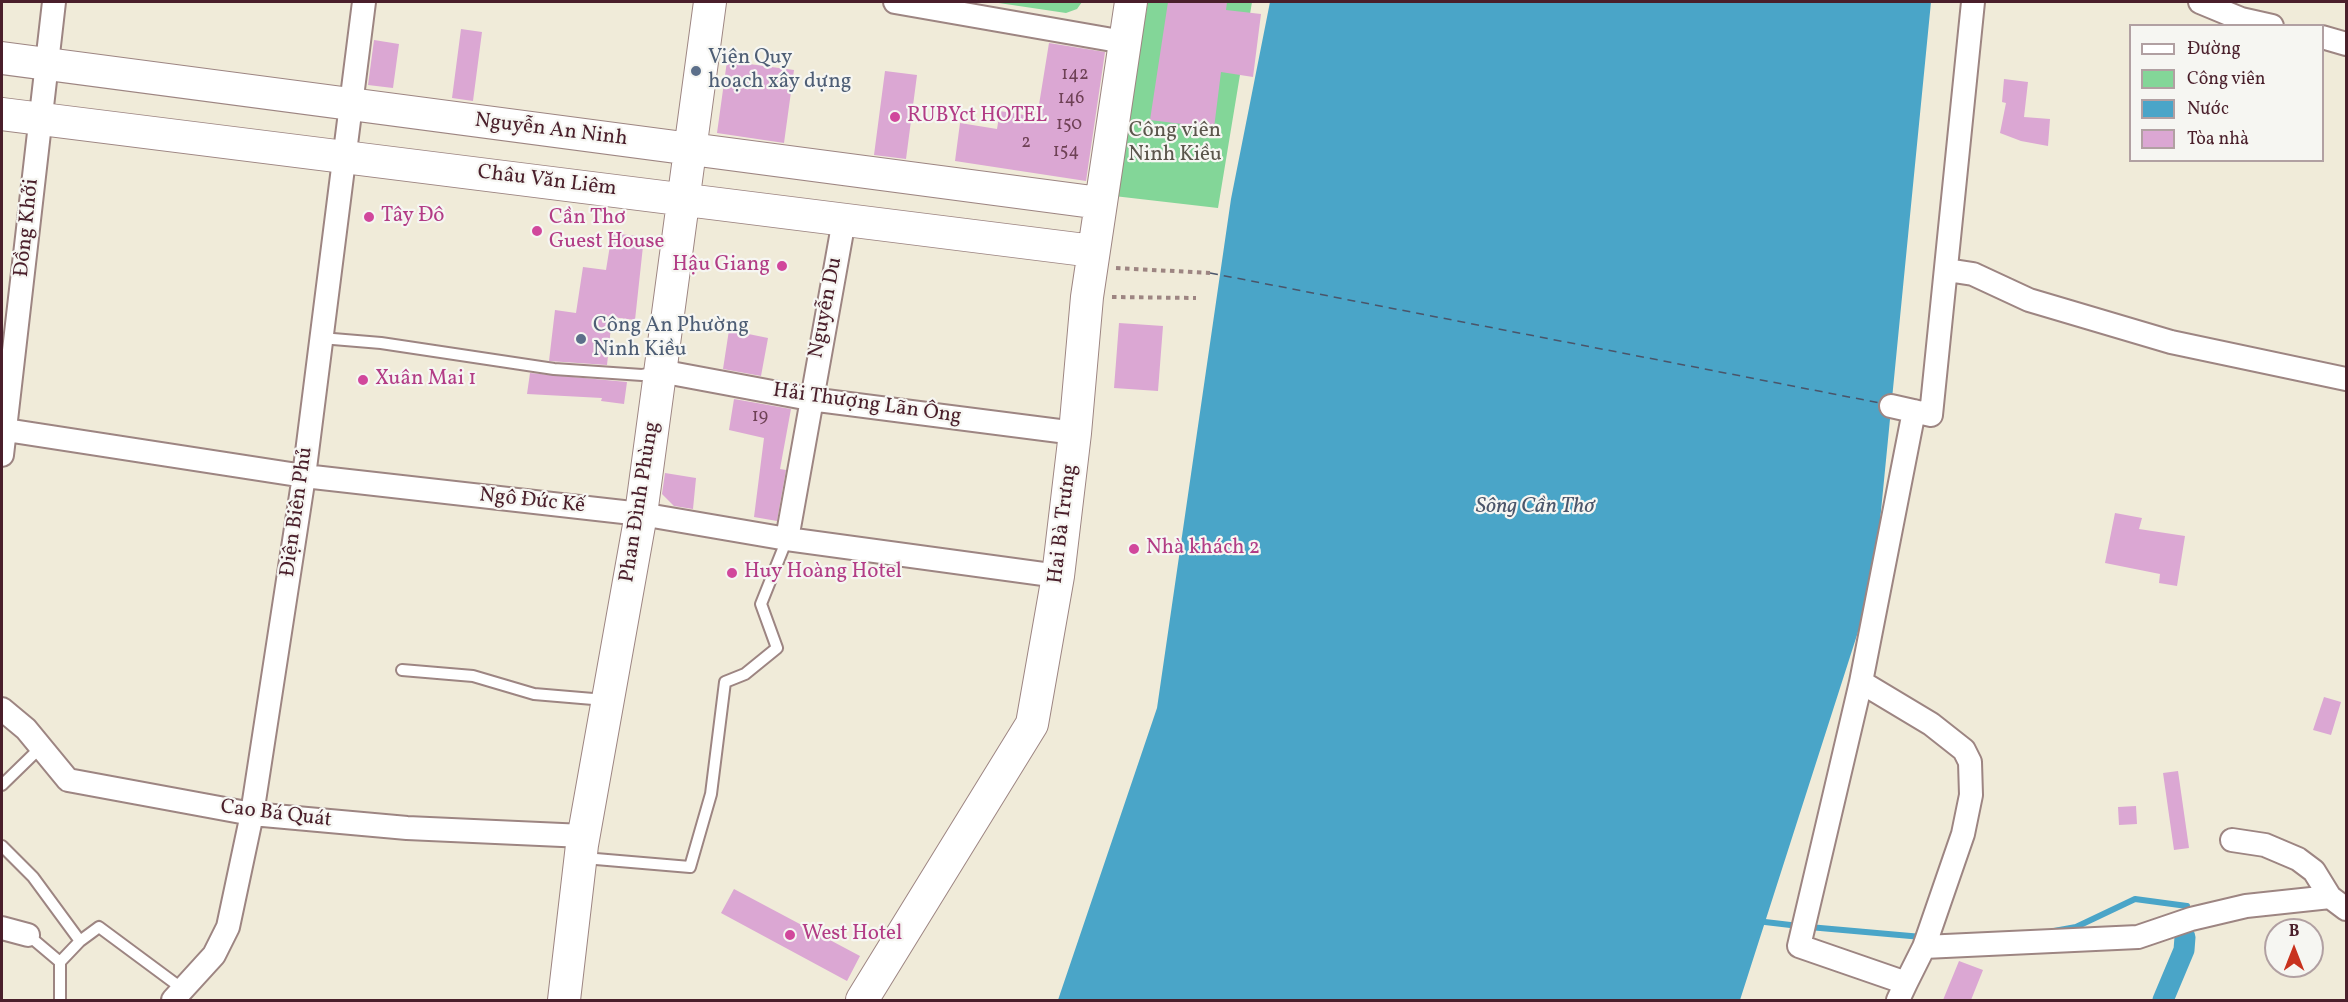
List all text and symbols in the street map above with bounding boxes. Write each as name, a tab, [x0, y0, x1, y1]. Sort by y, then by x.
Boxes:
legend	[2129, 24, 2324, 162]
text: Đường	[2187, 37, 2241, 62]
place label: Viện Quy hoạch xây dựng	[708, 46, 851, 96]
marker: Viện Quy hoạch xây dựng	[689, 64, 703, 78]
house number: 142	[1061, 65, 1089, 87]
text: Công viên	[2187, 67, 2266, 92]
house number: 146	[1058, 89, 1084, 111]
text: Nước	[2187, 97, 2229, 122]
place label: RUBYct HOTEL	[907, 104, 1047, 130]
street label: Nguyễn An Ninh	[473, 109, 629, 153]
marker: RUBYct HOTEL	[888, 110, 902, 124]
house number: 150	[1056, 115, 1082, 137]
park label: Công viên Ninh Kiều	[1128, 119, 1222, 169]
text: Tòa nhà	[2187, 127, 2249, 152]
house number: 2	[1021, 133, 1031, 155]
house number: 154	[1053, 142, 1079, 164]
street label: Châu Văn Liêm	[476, 161, 618, 203]
street label: Đồng Khởi	[10, 178, 46, 278]
place label: Tây Đô	[381, 204, 445, 230]
place label: Cần Thơ Guest House	[549, 206, 664, 256]
marker: Tây Đô	[362, 210, 376, 224]
marker: Cần Thơ Guest House	[530, 224, 544, 238]
place label: Hậu Giang	[672, 253, 770, 279]
street label: Nguyễn Du	[805, 255, 849, 361]
marker: Hậu Giang	[775, 259, 789, 273]
place label: Công An Phường Ninh Kiều	[593, 314, 749, 364]
marker: Công An Phường Ninh Kiều	[574, 332, 588, 346]
place label: Xuân Mai 1	[375, 367, 476, 393]
marker: Xuân Mai 1	[356, 373, 370, 387]
street label: Hải Thượng Lãn Ông	[771, 379, 963, 431]
house number: 19	[752, 407, 768, 429]
street label: Phan Đình Phùng	[616, 420, 666, 584]
street label: Điện Biên Phủ	[276, 445, 320, 579]
street label: Hai Bà Trưng	[1044, 463, 1084, 585]
street label: Ngô Đức Kế	[478, 484, 586, 520]
water label: Sông Cần Thơ	[1476, 495, 1594, 521]
place label: Nhà khách 2	[1146, 536, 1260, 562]
marker: Nhà khách 2	[1127, 542, 1141, 556]
place label: Huy Hoàng Hotel	[744, 560, 902, 586]
marker: Huy Hoàng Hotel	[725, 566, 739, 580]
street label: Cao Bá Quát	[219, 796, 333, 834]
north arrow	[2264, 918, 2324, 978]
text: B	[2289, 921, 2299, 943]
place label: West Hotel	[802, 922, 902, 948]
marker: West Hotel	[783, 928, 797, 942]

